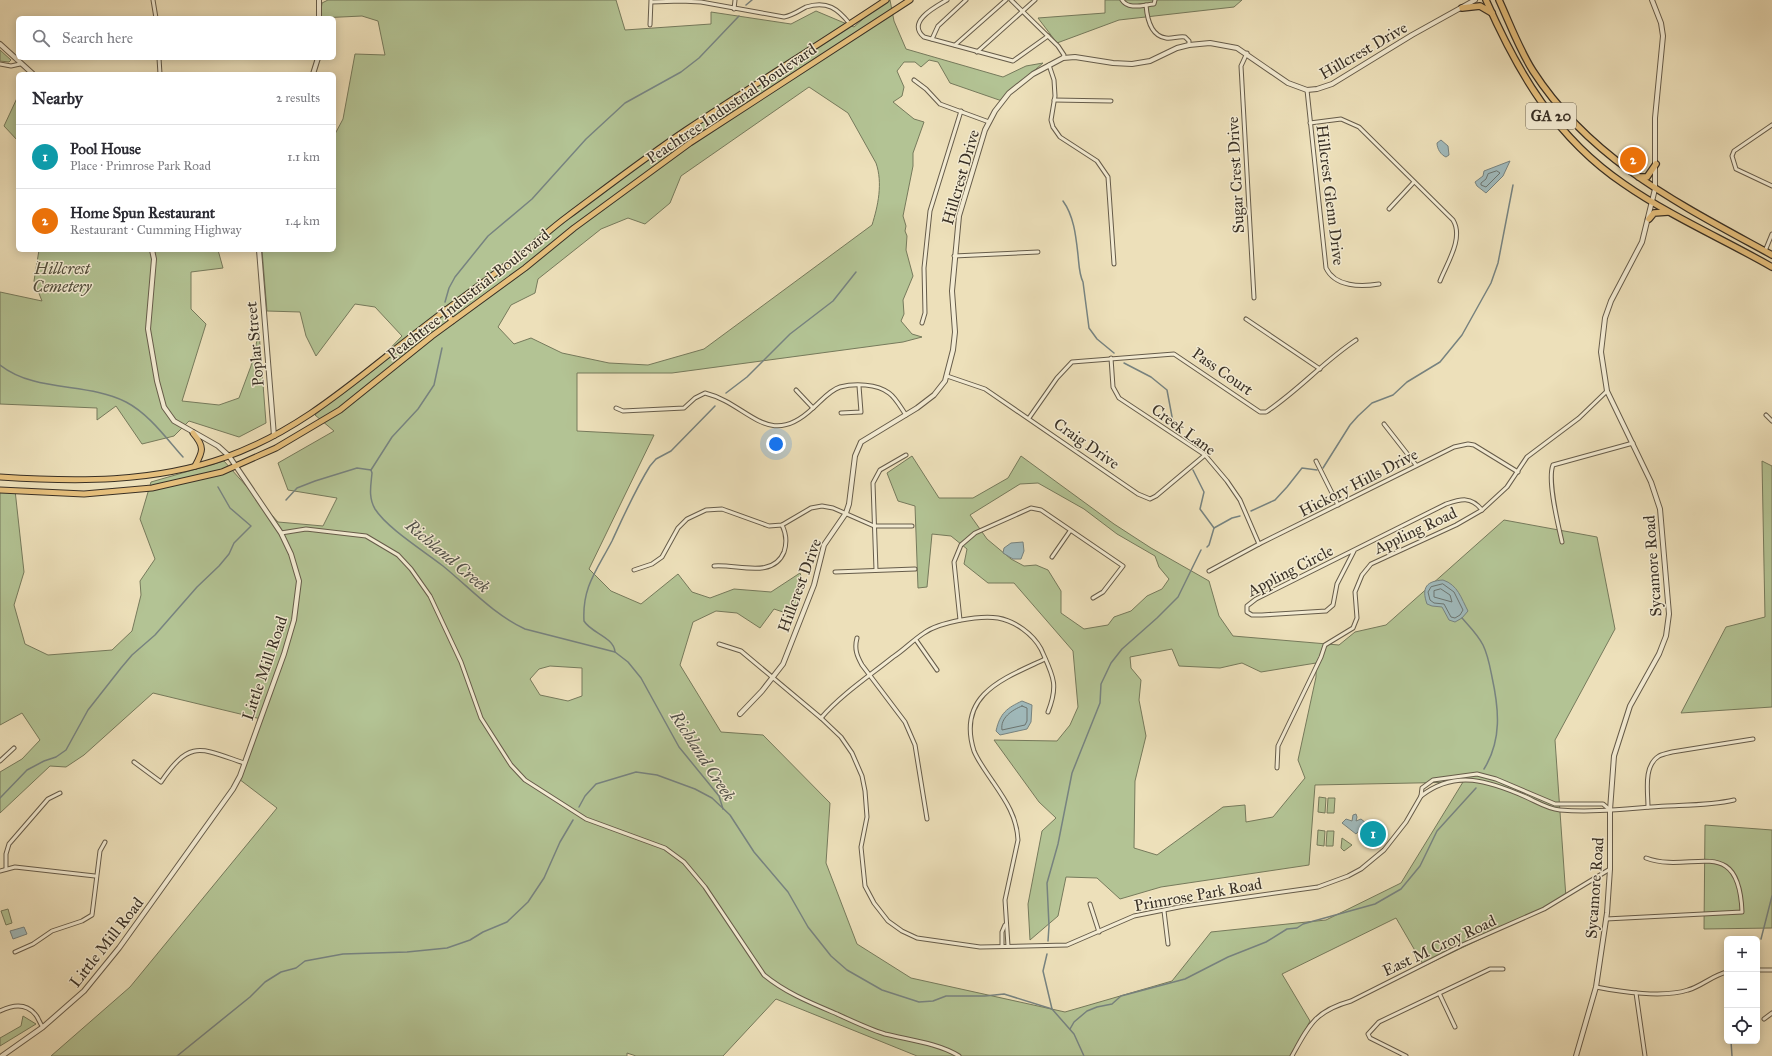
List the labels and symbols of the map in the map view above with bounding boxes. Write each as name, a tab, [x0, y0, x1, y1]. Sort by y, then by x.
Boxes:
street label: Hillcrest Drive	[1316, 18, 1411, 83]
street label: Peachtree Industrial Boulevard	[643, 39, 820, 168]
road number: GA 20	[1526, 103, 1576, 129]
street label: Sugar Crest Drive	[1223, 116, 1249, 234]
street label: Hillcrest Glenn Drive	[1312, 124, 1349, 267]
street label: Hillcrest Drive	[938, 127, 983, 227]
pin: 2	[1620, 145, 1646, 175]
street label: Peachtree Industrial Boulevard	[383, 225, 553, 364]
park label: Hillcrest Cemetery	[33, 259, 92, 296]
street label: Poplar Street	[241, 300, 268, 387]
street label: Pass Court	[1189, 344, 1257, 399]
street label: Creek Lane	[1148, 400, 1220, 459]
street label: Craig Drive	[1050, 414, 1124, 474]
your location	[766, 434, 786, 454]
street label: Hickory Hills Drive	[1296, 444, 1421, 521]
street label: Appling Road	[1370, 503, 1460, 559]
water label: Richland Creek	[401, 514, 494, 598]
street label: Sycamore Road	[1639, 515, 1666, 617]
street label: Hillcrest Drive	[774, 536, 825, 635]
street label: Appling Circle	[1243, 541, 1337, 602]
street label: Little Mill Road	[238, 614, 291, 723]
water label: Richland Creek	[665, 706, 740, 806]
pin: 1	[1360, 819, 1386, 849]
street label: Sycamore Road	[1581, 837, 1608, 939]
street label: Primrose Park Road	[1133, 874, 1263, 915]
street label: Little Mill Road	[65, 894, 147, 991]
street label: East M Croy Road	[1379, 911, 1499, 980]

